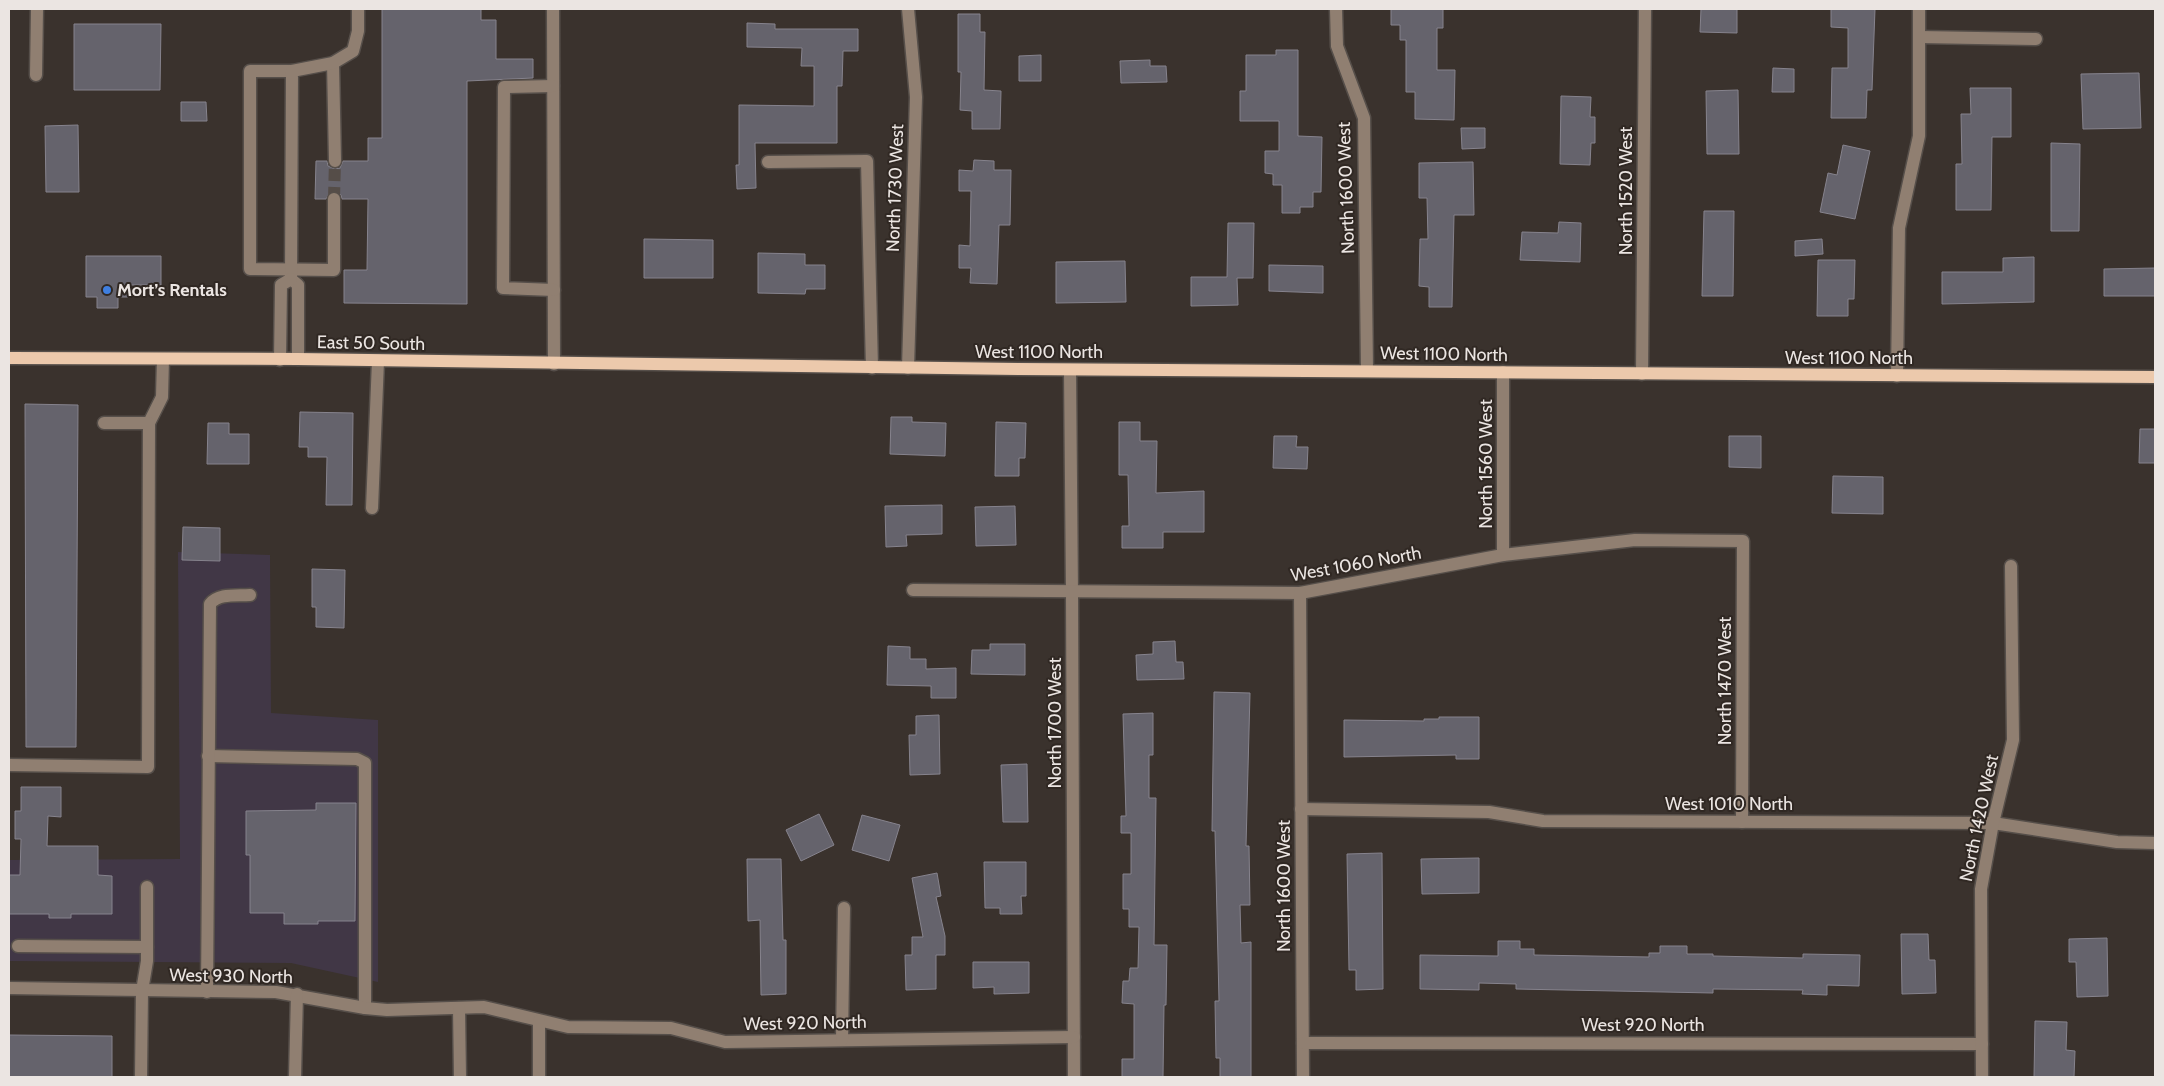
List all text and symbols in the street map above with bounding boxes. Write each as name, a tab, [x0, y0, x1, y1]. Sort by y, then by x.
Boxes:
street label: North 1600 West	[1333, 122, 1359, 254]
street label: North 1730 West	[882, 124, 908, 252]
street label: North 1520 West	[1615, 127, 1637, 255]
place label: Mort’s Rentals	[117, 279, 227, 301]
marker: Mort’s Rentals	[101, 284, 113, 296]
street label: East 50 South	[317, 331, 425, 355]
street label: West 1100 North	[975, 341, 1103, 363]
street label: West 1100 North	[1380, 342, 1508, 366]
street label: West 1100 North	[1785, 347, 1913, 369]
street label: North 1560 West	[1475, 399, 1497, 529]
street label: West 1060 North	[1289, 542, 1423, 586]
street label: North 1470 West	[1714, 617, 1736, 745]
street label: North 1700 West	[1044, 658, 1066, 788]
street label: North 1420 West	[1955, 752, 2003, 884]
street label: West 1010 North	[1665, 793, 1793, 815]
street label: North 1600 West	[1273, 820, 1295, 952]
street label: West 930 North	[169, 964, 293, 988]
street label: West 920 North	[743, 1011, 867, 1035]
street label: West 920 North	[1581, 1014, 1705, 1036]

